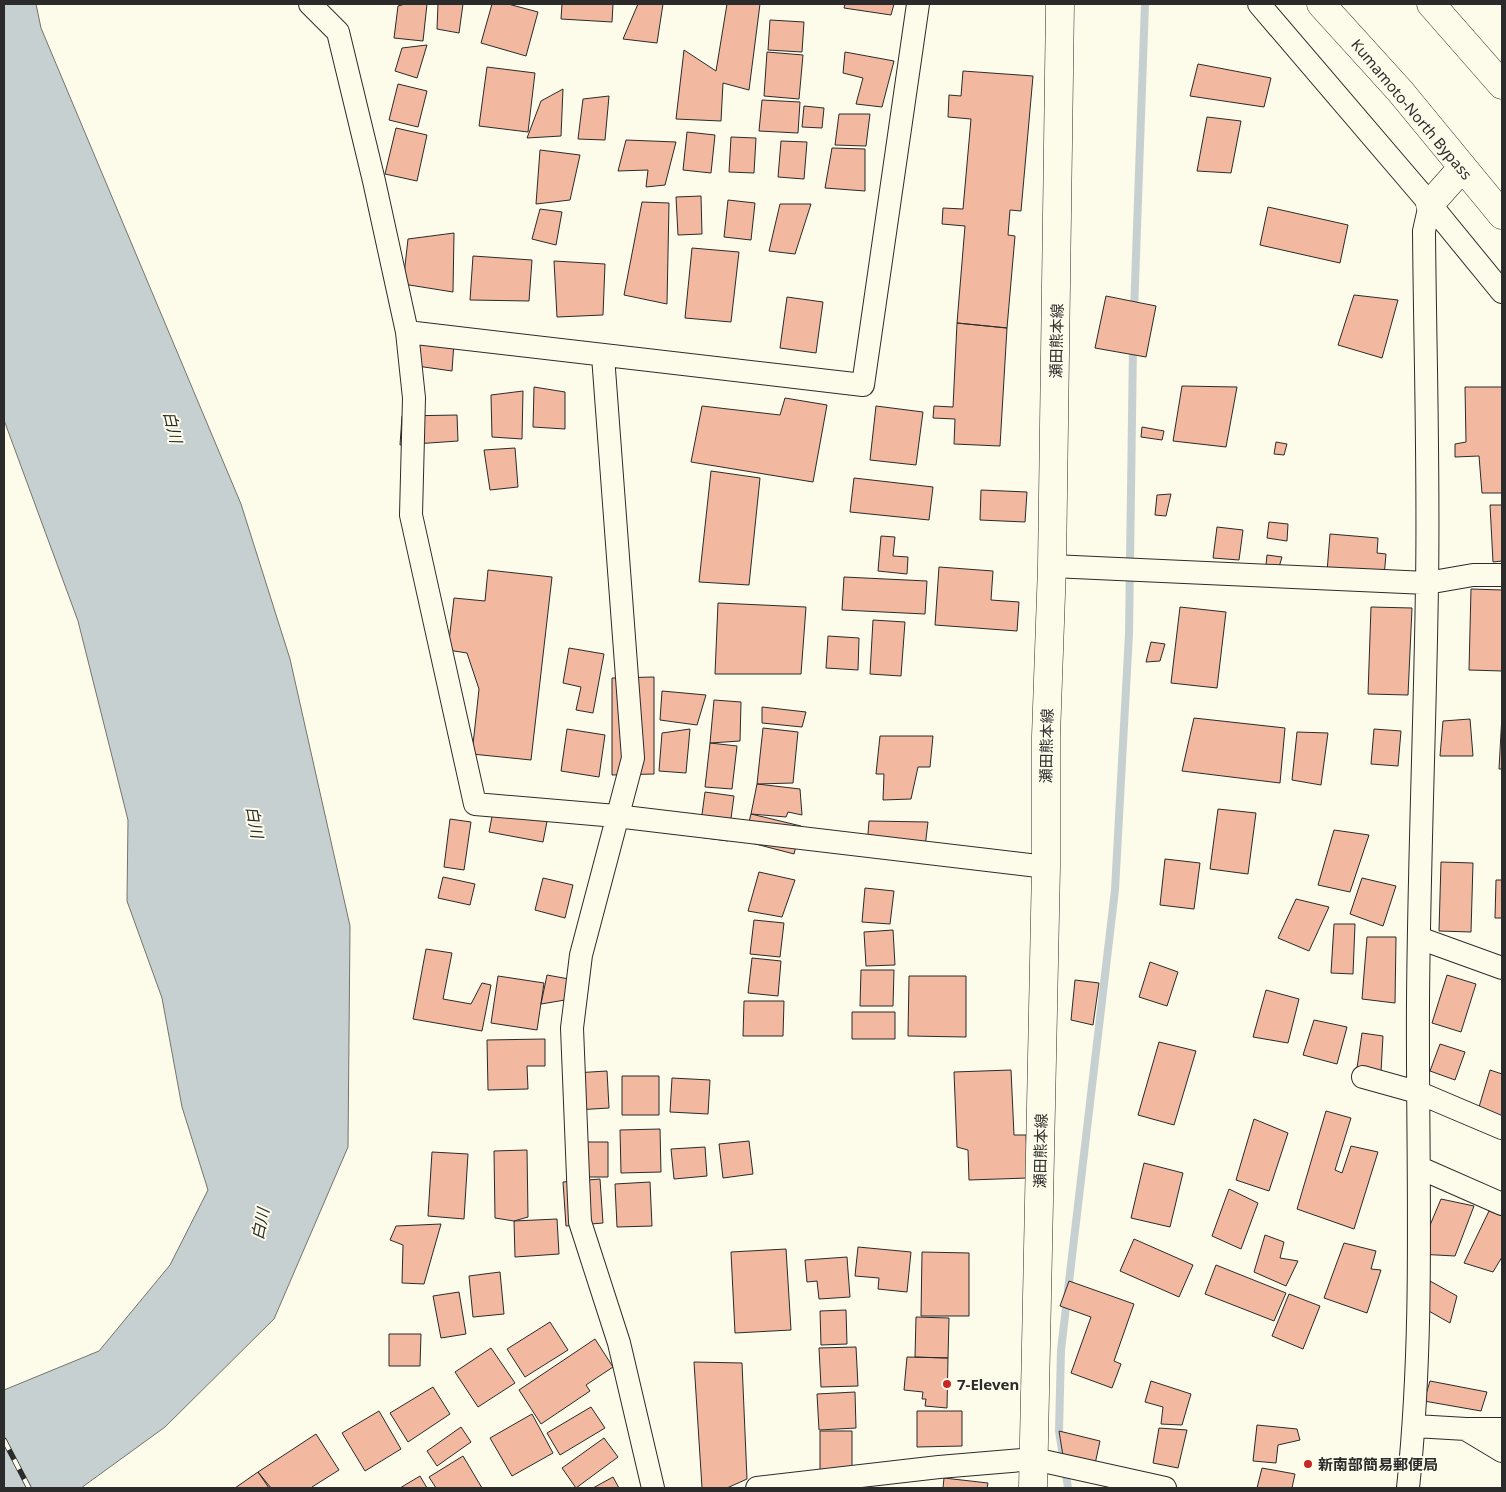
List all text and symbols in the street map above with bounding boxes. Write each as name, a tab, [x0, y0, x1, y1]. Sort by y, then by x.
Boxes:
street label: Kumamoto-North Bypass	[1347, 34, 1477, 184]
street label: 瀬田熊本線	[1045, 303, 1067, 379]
water label: 白川	[159, 409, 188, 447]
street label: 瀬田熊本線	[1035, 708, 1057, 784]
water label: 白川	[241, 804, 269, 842]
street label: 瀬田熊本線	[1029, 1113, 1051, 1189]
water label: 白川	[246, 1204, 274, 1242]
place label: 7-Eleven	[957, 1374, 1019, 1394]
marker: 7-Eleven	[941, 1378, 953, 1390]
place label: 新南部簡易郵便局	[1318, 1454, 1438, 1474]
marker: 新南部簡易郵便局	[1302, 1458, 1314, 1470]

